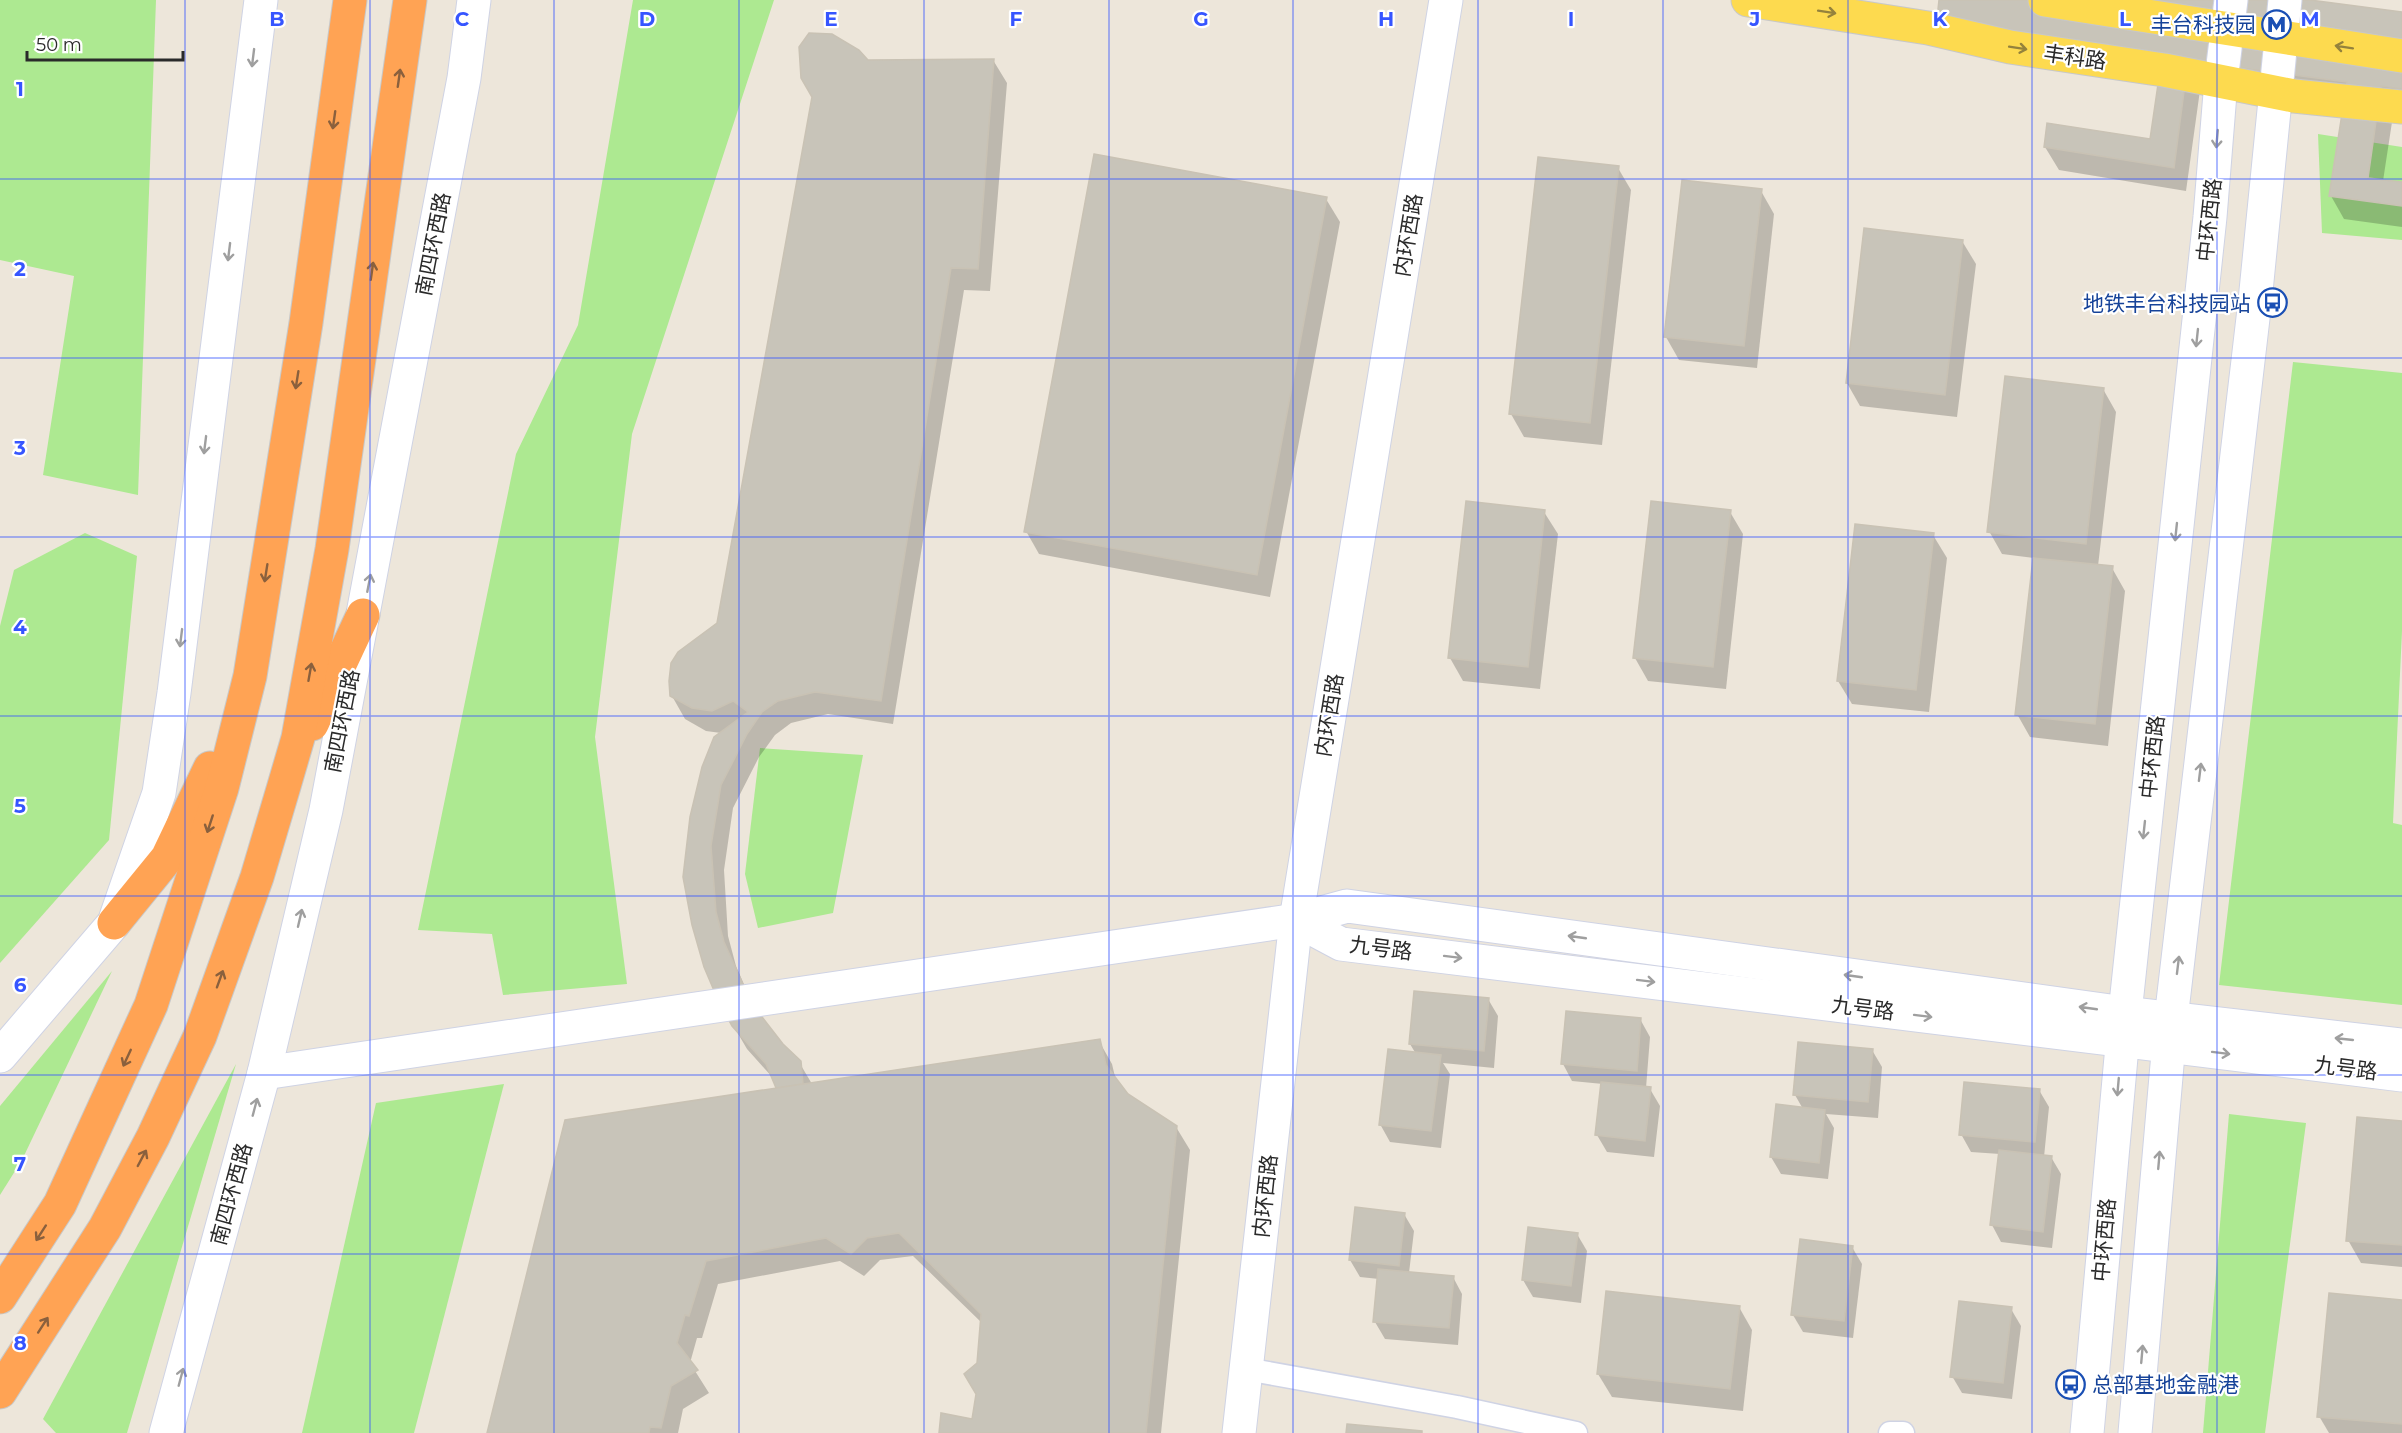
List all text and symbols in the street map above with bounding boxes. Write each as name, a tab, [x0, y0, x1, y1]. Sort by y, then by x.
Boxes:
text: B	[269, 7, 285, 31]
text: C	[455, 7, 470, 31]
text: D	[639, 7, 655, 31]
text: E	[824, 7, 838, 31]
text: F	[1010, 7, 1023, 31]
text: G	[1193, 7, 1209, 31]
text: H	[1378, 7, 1394, 31]
text: I	[1568, 7, 1574, 31]
text: J	[1749, 7, 1760, 31]
one-way arrow	[1816, 7, 1836, 18]
text: K	[1933, 7, 1949, 31]
text: L	[2119, 7, 2131, 31]
text: M	[2300, 7, 2320, 31]
metro station icon: 丰台科技园	[2261, 8, 2293, 40]
place label: 丰台科技园	[2151, 12, 2256, 37]
scale bar	[27, 24, 183, 62]
text: 50 m	[36, 34, 82, 56]
street label: 丰科路	[2042, 40, 2108, 74]
one-way arrow	[2335, 41, 2355, 52]
one-way arrow	[2008, 43, 2027, 54]
one-way arrow	[248, 48, 259, 67]
one-way arrow	[394, 69, 405, 88]
text: 1	[16, 77, 24, 101]
one-way arrow	[328, 110, 339, 130]
one-way arrow	[2211, 129, 2222, 149]
street label: 中环西路	[2192, 177, 2226, 263]
street label: 南四环西路	[411, 190, 455, 298]
street label: 内环西路	[1389, 192, 1427, 278]
one-way arrow	[223, 241, 234, 261]
text: 2	[14, 257, 26, 281]
one-way arrow	[367, 262, 378, 282]
bus stop icon: 地铁丰台科技园站	[2256, 287, 2288, 319]
place label: 地铁丰台科技园站	[2083, 291, 2251, 316]
one-way arrow	[2191, 327, 2202, 347]
one-way arrow	[291, 370, 302, 390]
one-way arrow	[199, 435, 210, 454]
text: 3	[13, 436, 26, 460]
one-way arrow	[2170, 521, 2181, 541]
one-way arrow	[261, 563, 272, 582]
one-way arrow	[364, 574, 375, 593]
text: 4	[13, 615, 27, 639]
one-way arrow	[175, 628, 186, 648]
one-way arrow	[305, 662, 316, 682]
street label: 南四环西路	[320, 667, 364, 775]
street label: 内环西路	[1310, 672, 1348, 758]
street label: 中环西路	[2135, 714, 2169, 800]
one-way arrow	[2195, 762, 2206, 782]
text: 5	[14, 794, 26, 818]
one-way arrow	[204, 814, 215, 833]
one-way arrow	[2139, 820, 2150, 839]
one-way arrow	[295, 909, 307, 928]
street label: 九号路	[1348, 932, 1414, 964]
one-way arrow	[1567, 932, 1587, 943]
one-way arrow	[1442, 952, 1462, 963]
one-way arrow	[2172, 956, 2183, 976]
one-way arrow	[216, 970, 227, 989]
one-way arrow	[1844, 970, 1863, 981]
text: 6	[14, 973, 27, 997]
one-way arrow	[1636, 976, 1656, 987]
street label: 九号路	[1830, 992, 1896, 1024]
one-way arrow	[2078, 1003, 2098, 1014]
one-way arrow	[1913, 1010, 1932, 1021]
one-way arrow	[2334, 1033, 2354, 1044]
one-way arrow	[2210, 1048, 2230, 1059]
one-way arrow	[121, 1049, 132, 1067]
street label: 九号路	[2313, 1052, 2379, 1084]
one-way arrow	[2112, 1076, 2123, 1096]
one-way arrow	[250, 1098, 261, 1117]
street label: 南四环西路	[205, 1140, 257, 1248]
one-way arrow	[137, 1149, 148, 1167]
one-way arrow	[2154, 1150, 2165, 1170]
text: 7	[14, 1152, 26, 1176]
street label: 内环西路	[1248, 1153, 1282, 1239]
street label: 中环西路	[2088, 1197, 2120, 1283]
one-way arrow	[35, 1224, 47, 1241]
one-way arrow	[37, 1317, 49, 1334]
text: 8	[13, 1331, 27, 1355]
one-way arrow	[2137, 1344, 2148, 1364]
one-way arrow	[176, 1367, 187, 1386]
bus stop icon: 总部基地金融港	[2055, 1368, 2087, 1400]
place label: 总部基地金融港	[2092, 1372, 2239, 1397]

